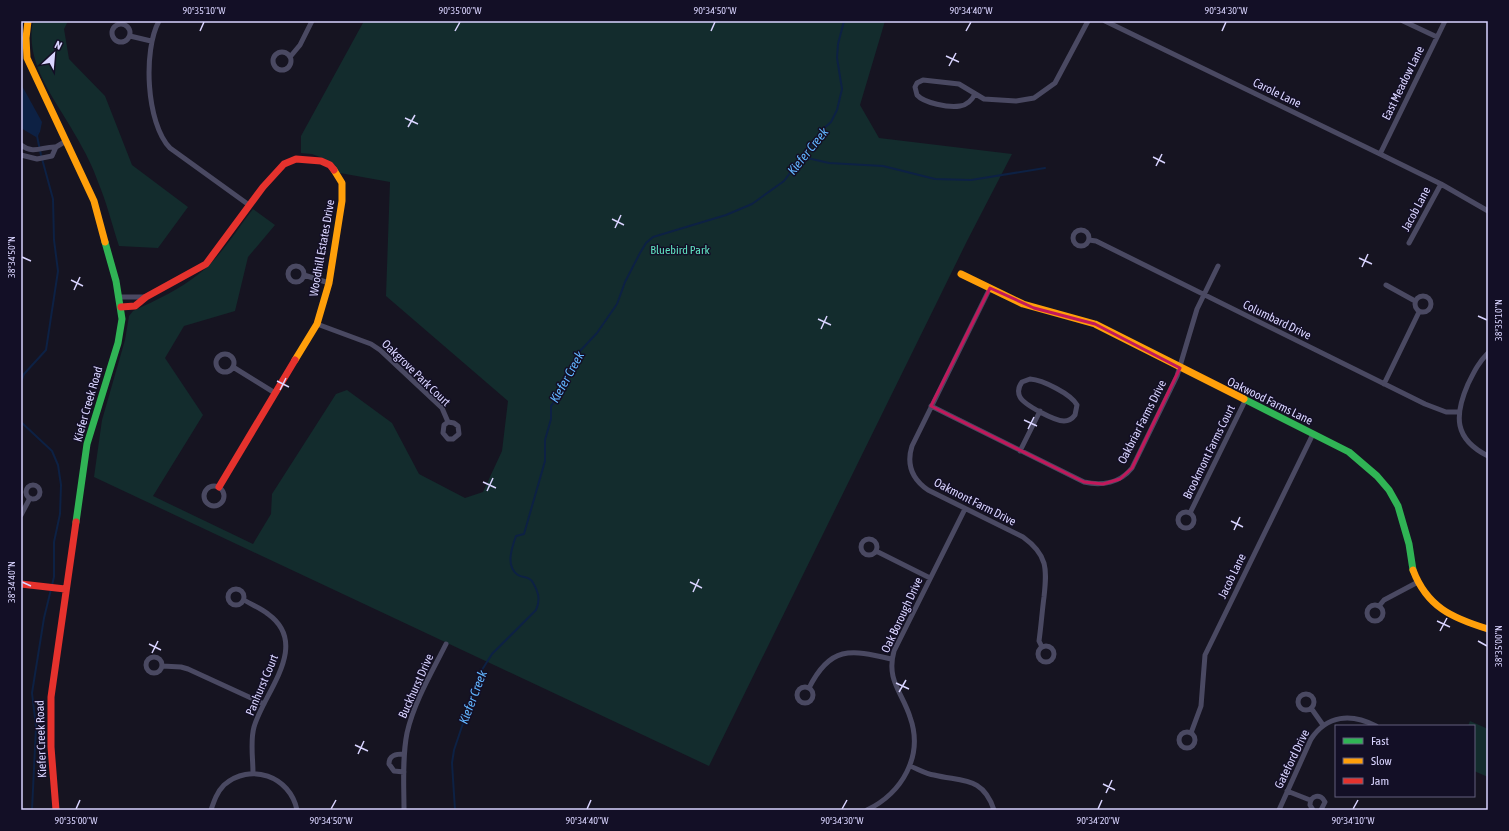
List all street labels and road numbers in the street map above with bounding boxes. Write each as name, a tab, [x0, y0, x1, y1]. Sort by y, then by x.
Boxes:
street label: East Meadow Lane	[1379, 44, 1427, 122]
street label: Carole Lane	[1251, 75, 1303, 111]
street label: Jacob Lane	[1398, 184, 1434, 234]
street label: Woodhill Estates Drive	[307, 198, 337, 298]
street label: Columbard Drive	[1241, 297, 1313, 343]
street label: Oakgrove Park Court	[379, 337, 453, 409]
street label: Kiefer Creek Road	[71, 365, 105, 443]
street label: Oakwood Farms Lane	[1225, 374, 1315, 428]
street label: Oakbriar Farms Drive	[1115, 378, 1169, 466]
street label: Brookmont Farms Court	[1180, 402, 1238, 501]
street label: Oakmont Farm Drive	[932, 475, 1018, 529]
street label: Jacob Lane	[1215, 551, 1249, 601]
street label: Oak Borough Drive	[878, 575, 926, 655]
street label: Panhurst Court	[243, 652, 281, 718]
street label: Buckhurst Drive	[396, 652, 436, 720]
street label: Kiefer Creek Road	[33, 700, 49, 778]
street label: Gateford Drive	[1272, 727, 1312, 791]

